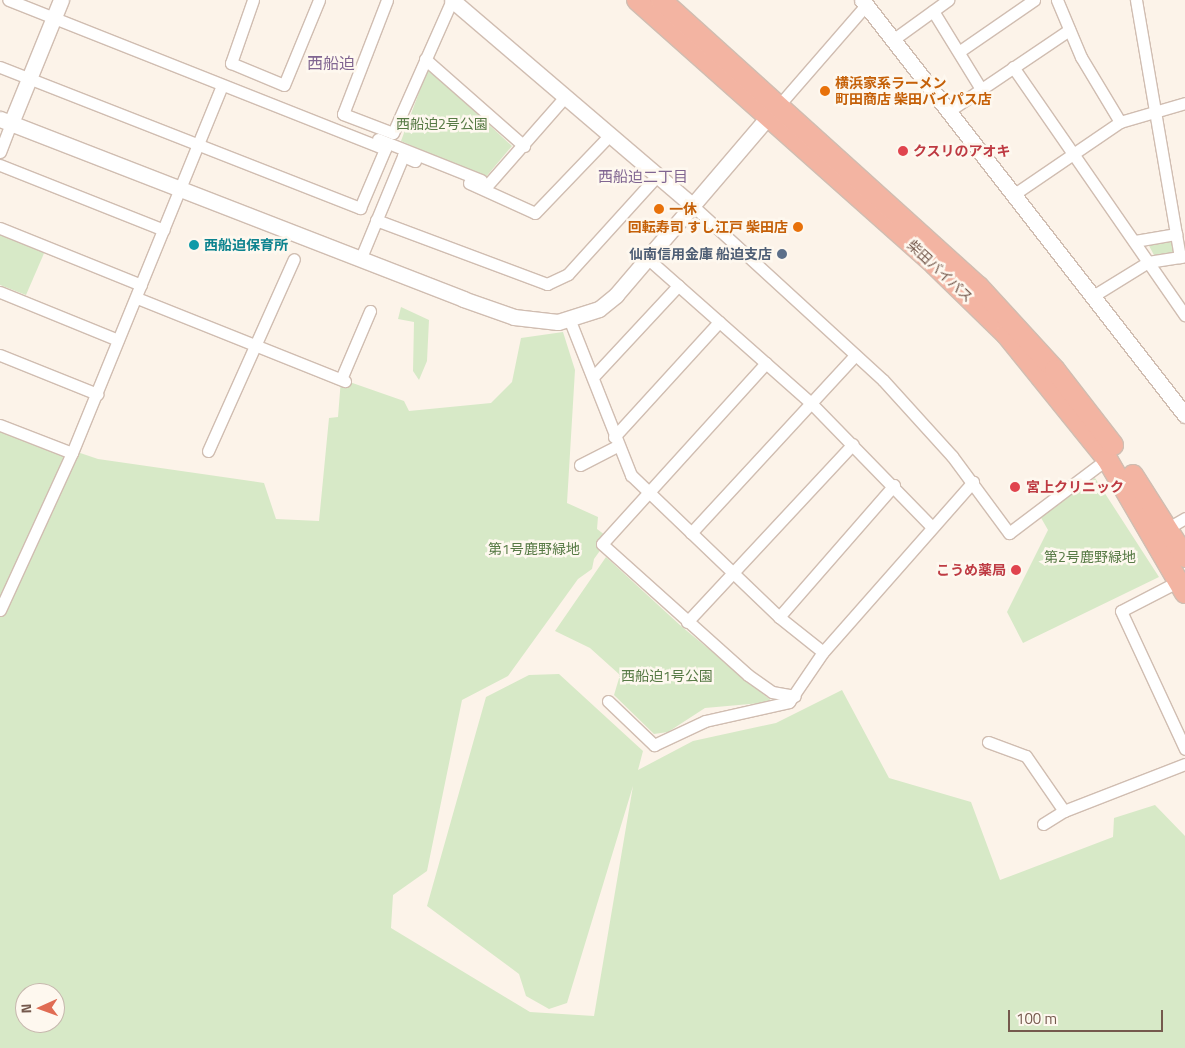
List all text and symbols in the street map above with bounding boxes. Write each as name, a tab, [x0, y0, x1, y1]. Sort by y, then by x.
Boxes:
district label: 西船迫	[307, 53, 355, 73]
place label: 横浜家系ラーメン 町田商店 柴田バイパス店	[835, 75, 992, 108]
marker: 横浜家系ラーメン 町田商店 柴田バイパス店	[819, 85, 831, 97]
park label: 西船迫2号公園	[396, 116, 488, 132]
place label: クスリのアオキ	[913, 143, 1011, 159]
marker: クスリのアオキ	[897, 145, 909, 157]
district label: 西船迫二丁目	[598, 168, 688, 186]
place label: 一休	[669, 201, 697, 217]
marker: 一休	[653, 203, 665, 215]
place label: 回転寿司 すし江戸 柴田店	[628, 219, 788, 235]
marker: 回転寿司 すし江戸 柴田店	[792, 221, 804, 233]
street label: 柴田バイパス	[904, 236, 976, 306]
place label: 西船迫保育所	[204, 237, 288, 253]
marker: 西船迫保育所	[188, 239, 200, 251]
place label: 仙南信用金庫 船迫支店	[629, 246, 772, 262]
marker: 仙南信用金庫 船迫支店	[776, 248, 788, 260]
place label: 宮上クリニック	[1026, 479, 1124, 495]
marker: 宮上クリニック	[1008, 480, 1022, 494]
park label: 第1号鹿野緑地	[488, 541, 580, 557]
park label: 第2号鹿野緑地	[1044, 549, 1136, 565]
place label: こうめ薬局	[936, 562, 1006, 578]
marker: こうめ薬局	[1010, 564, 1022, 576]
park label: 西船迫1号公園	[621, 668, 713, 684]
north arrow	[15, 983, 65, 1033]
scale bar	[1010, 1000, 1165, 1032]
text: N	[15, 1003, 36, 1014]
text: 100 m	[1016, 1007, 1057, 1030]

